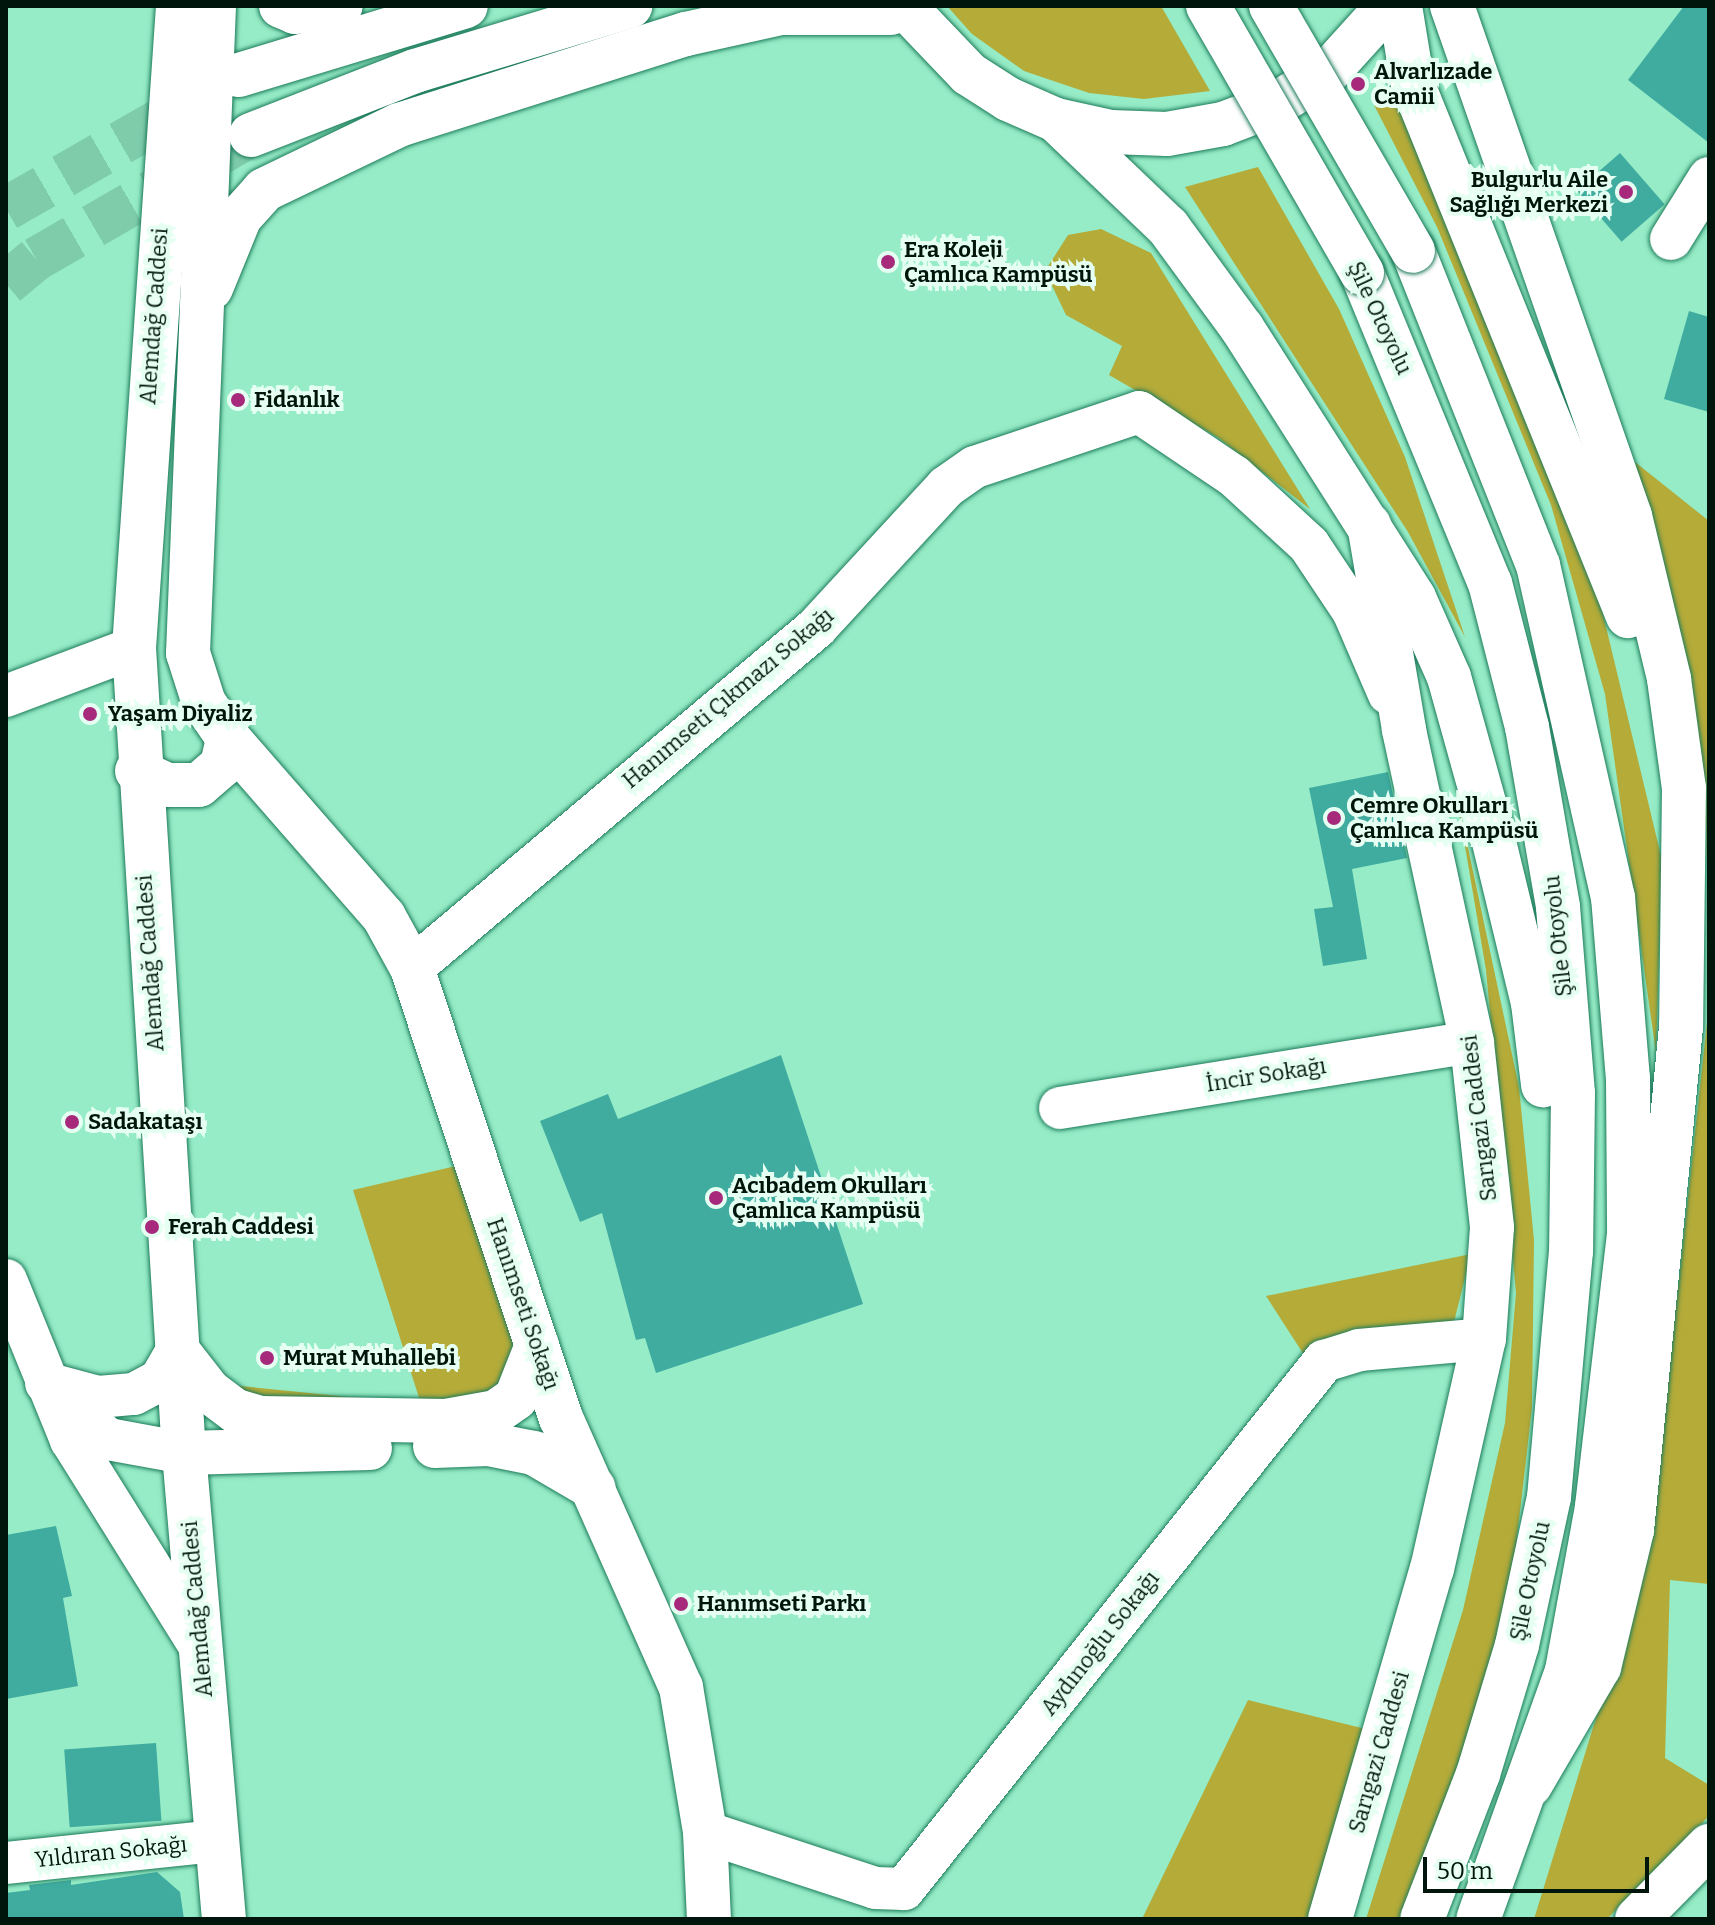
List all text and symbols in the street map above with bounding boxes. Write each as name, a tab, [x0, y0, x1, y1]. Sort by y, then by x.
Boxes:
place label: Alvarlızade Camii	[1374, 58, 1492, 110]
marker: Alvarlızade Camii	[1349, 75, 1367, 93]
place label: Bulgurlu Aile Sağlığı Merkezi	[1449, 166, 1608, 218]
marker: Bulgurlu Aile Sağlığı Merkezi	[1615, 181, 1637, 203]
street label: Alemdağ Caddesi	[135, 227, 173, 405]
place label: Era Koleji Çamlıca Kampüsü	[904, 236, 1093, 288]
marker: Era Koleji Çamlıca Kampüsü	[879, 253, 897, 271]
street label: Şile Otoyolu	[1342, 257, 1418, 379]
place label: Fidanlık	[254, 387, 340, 413]
marker: Fidanlık	[229, 391, 247, 409]
street label: Hanımseti Çıkmazı Sokağı	[617, 602, 839, 794]
place label: Yaşam Diyaliz	[108, 701, 253, 727]
marker: Yaşam Diyaliz	[79, 703, 101, 725]
place label: Cemre Okulları Çamlıca Kampüsü	[1350, 792, 1539, 844]
marker: Cemre Okulları Çamlıca Kampüsü	[1325, 809, 1343, 827]
street label: Alemdağ Caddesi	[131, 874, 169, 1052]
street label: Şile Otoyolu	[1539, 874, 1577, 998]
street label: Sarıgazi Caddesi	[1456, 1033, 1502, 1203]
street label: İncir Sokağı	[1204, 1052, 1328, 1098]
place label: Sadakataşı	[88, 1109, 203, 1135]
marker: Sadakataşı	[63, 1113, 81, 1131]
place label: Acıbadem Okulları Çamlıca Kampüsü	[732, 1172, 927, 1224]
marker: Acıbadem Okulları Çamlıca Kampüsü	[707, 1189, 725, 1207]
place label: Ferah Caddesi	[168, 1214, 314, 1240]
street label: Hanımseti Sokağı	[481, 1215, 565, 1393]
marker: Ferah Caddesi	[143, 1218, 161, 1236]
place label: Murat Muhallebi	[283, 1345, 456, 1371]
marker: Murat Muhallebi	[258, 1349, 276, 1367]
street label: Şile Otoyolu	[1504, 1519, 1556, 1643]
street label: Alemdağ Caddesi	[176, 1520, 218, 1698]
street label: Aydınoğlu Sokağı	[1035, 1565, 1165, 1721]
place label: Hanımseti Parkı	[697, 1591, 866, 1617]
marker: Hanımseti Parkı	[672, 1595, 690, 1613]
street label: Sarıgazi Caddesi	[1343, 1668, 1415, 1836]
street label: Yıldıran Sokağı	[34, 1831, 188, 1873]
scale bar	[1427, 1841, 1653, 1891]
text: 50 m	[1437, 1857, 1493, 1885]

